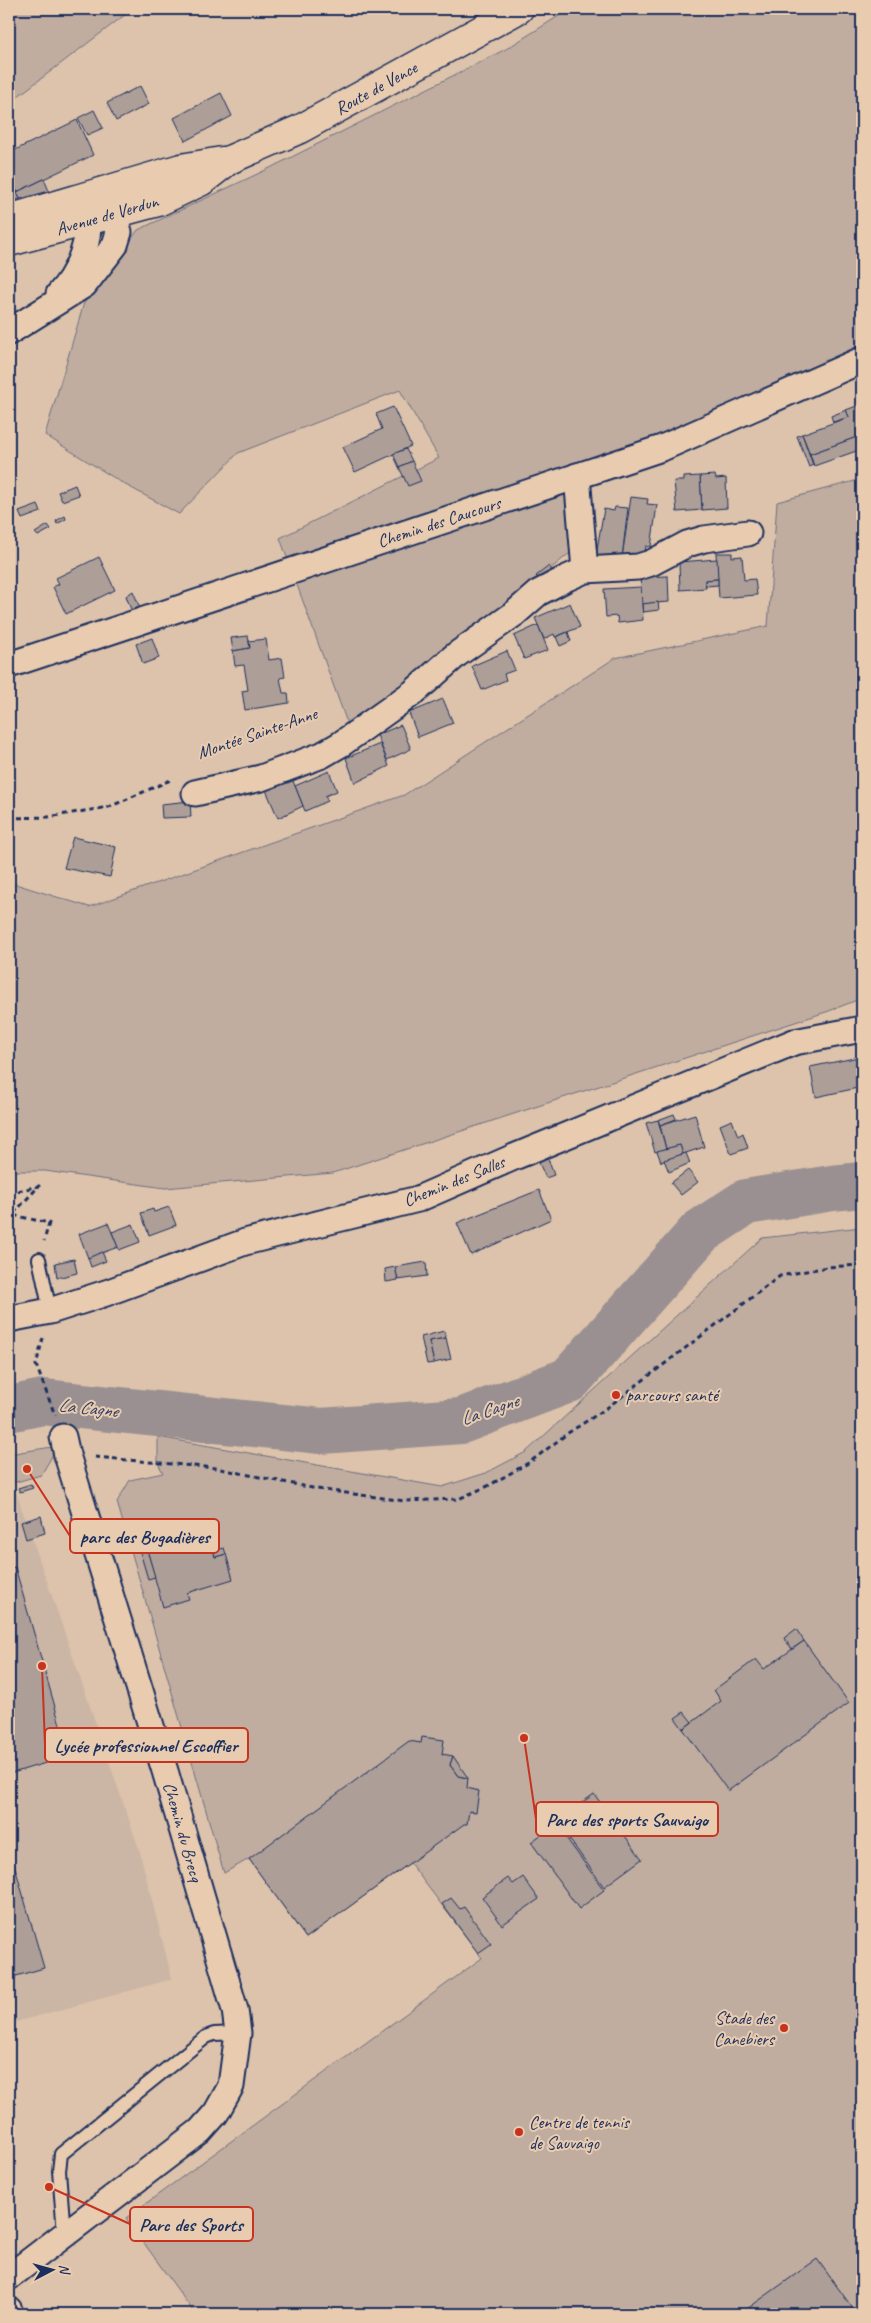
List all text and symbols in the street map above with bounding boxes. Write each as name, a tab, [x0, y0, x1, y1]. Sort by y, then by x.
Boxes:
street label: Route de Vence	[331, 56, 422, 120]
street label: Avenue de Verdun	[53, 190, 162, 240]
street label: Chemin des Caucours	[375, 491, 505, 552]
street label: Montée Sainte-Anne	[194, 702, 321, 764]
street label: Chemin des Salles	[400, 1150, 510, 1211]
place label: parcours santé	[626, 1384, 721, 1406]
water label: La Cagne	[457, 1388, 524, 1431]
marker: parcours santé	[610, 1389, 622, 1401]
water label: La Cagne	[57, 1393, 121, 1423]
callout: parc des Bugadières	[70, 1519, 219, 1553]
text: parc des Bugadières	[80, 1525, 212, 1549]
callout: Lycée professionnel Escoffier	[45, 1728, 248, 1762]
text: Lycée professionnel Escoffier	[55, 1734, 240, 1758]
street label: Chemin du Brecq	[158, 1780, 208, 1886]
callout: Parc des sports Sauvaigo	[536, 1802, 718, 1836]
text: Parc des sports Sauvaigo	[546, 1808, 710, 1832]
place label: Stade des Canebiers	[714, 2007, 776, 2050]
marker: Stade des Canebiers	[778, 2022, 790, 2034]
place label: Centre de tennis de Sauvaigo	[529, 2111, 631, 2154]
marker: Centre de tennis de Sauvaigo	[513, 2126, 525, 2138]
callout: Parc des Sports	[130, 2207, 253, 2241]
text: Parc des Sports	[139, 2213, 245, 2237]
north arrow	[28, 2246, 78, 2296]
text: N	[56, 2263, 74, 2276]

